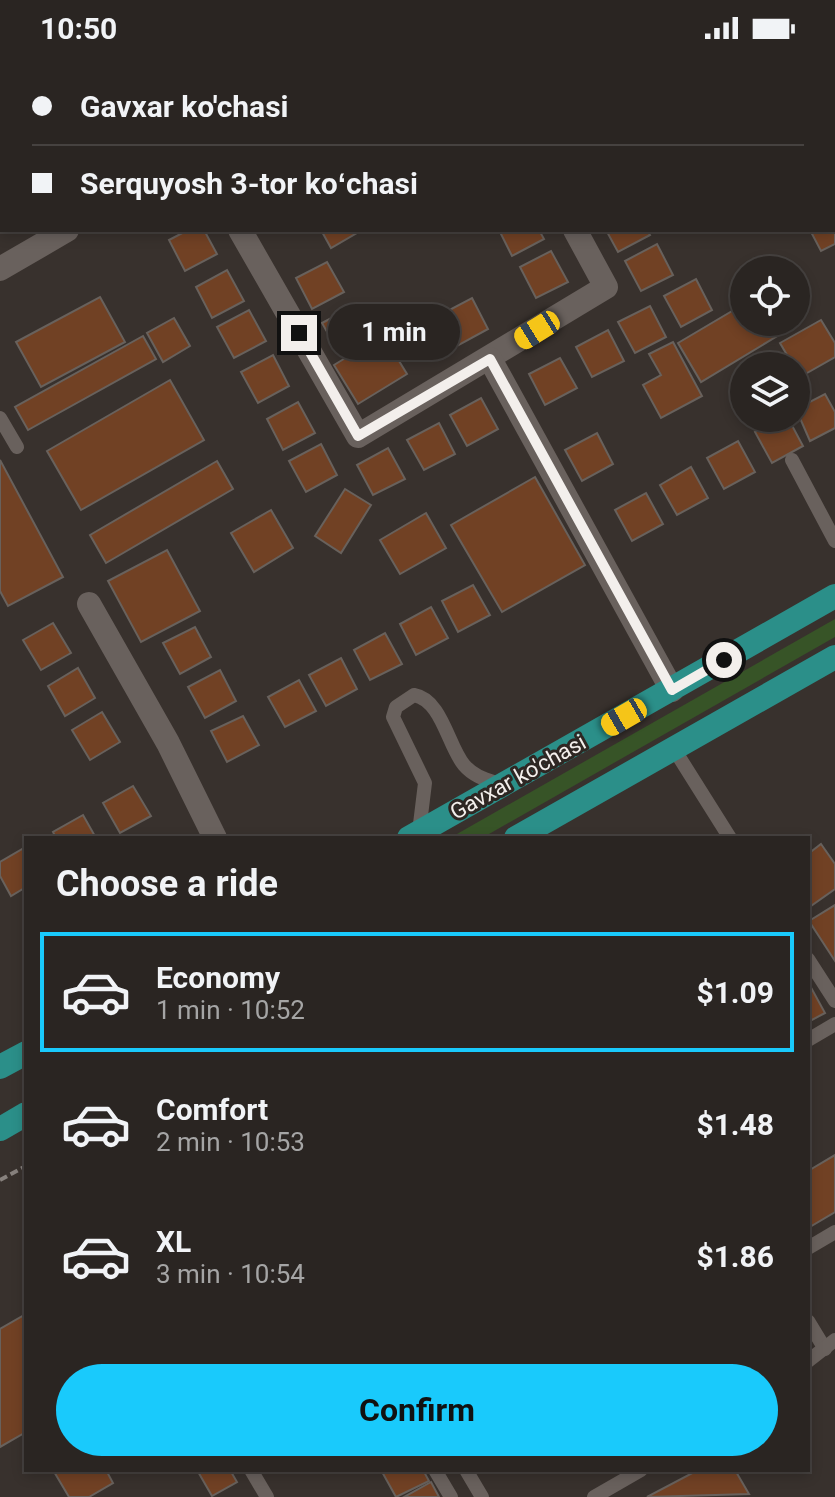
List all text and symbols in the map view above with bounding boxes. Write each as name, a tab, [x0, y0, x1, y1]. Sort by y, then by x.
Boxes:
text: 10:50	[40, 11, 117, 46]
text: Gavxar ko'chasi	[80, 89, 288, 124]
text: Serquyosh 3-tor koʻchasi	[80, 166, 418, 201]
map controls	[730, 256, 810, 432]
button: locate	[730, 256, 810, 336]
callout: 1 min	[327, 305, 459, 361]
car	[510, 307, 564, 353]
route end	[281, 315, 317, 351]
text: 1 min	[361, 317, 427, 347]
button: layers	[730, 352, 810, 432]
route start	[706, 642, 742, 678]
car	[597, 695, 651, 739]
street label: Gavxar ko'chasi	[446, 729, 590, 825]
text: Choose a ride	[56, 863, 278, 905]
icon: car	[60, 956, 132, 1028]
text: Economy	[156, 960, 280, 995]
text: $1.09	[696, 975, 774, 1010]
text: 1 min · 10:52	[156, 995, 305, 1025]
icon: car	[60, 1088, 132, 1160]
text: Comfort	[156, 1092, 268, 1127]
text: $1.48	[696, 1107, 774, 1142]
text: 2 min · 10:53	[156, 1127, 305, 1157]
icon: car	[60, 1220, 132, 1292]
text: XL	[156, 1224, 191, 1259]
text: $1.86	[696, 1239, 774, 1274]
text: 3 min · 10:54	[156, 1259, 305, 1289]
button: Confirm	[56, 1364, 778, 1456]

